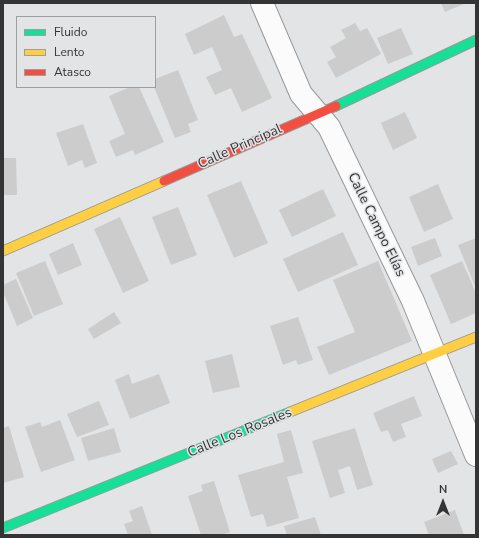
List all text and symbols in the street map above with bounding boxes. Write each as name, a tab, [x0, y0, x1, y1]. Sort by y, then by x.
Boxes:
legend	[16, 16, 156, 88]
text: Fluido	[54, 24, 87, 40]
text: Lento	[54, 44, 84, 60]
text: Atasco	[54, 64, 91, 80]
street label: Calle Principal	[195, 121, 285, 173]
street label: Calle Campo Elías	[344, 170, 408, 280]
street label: Calle Los Rosales	[185, 404, 295, 462]
north arrow	[423, 482, 463, 522]
text: N	[439, 482, 447, 497]

